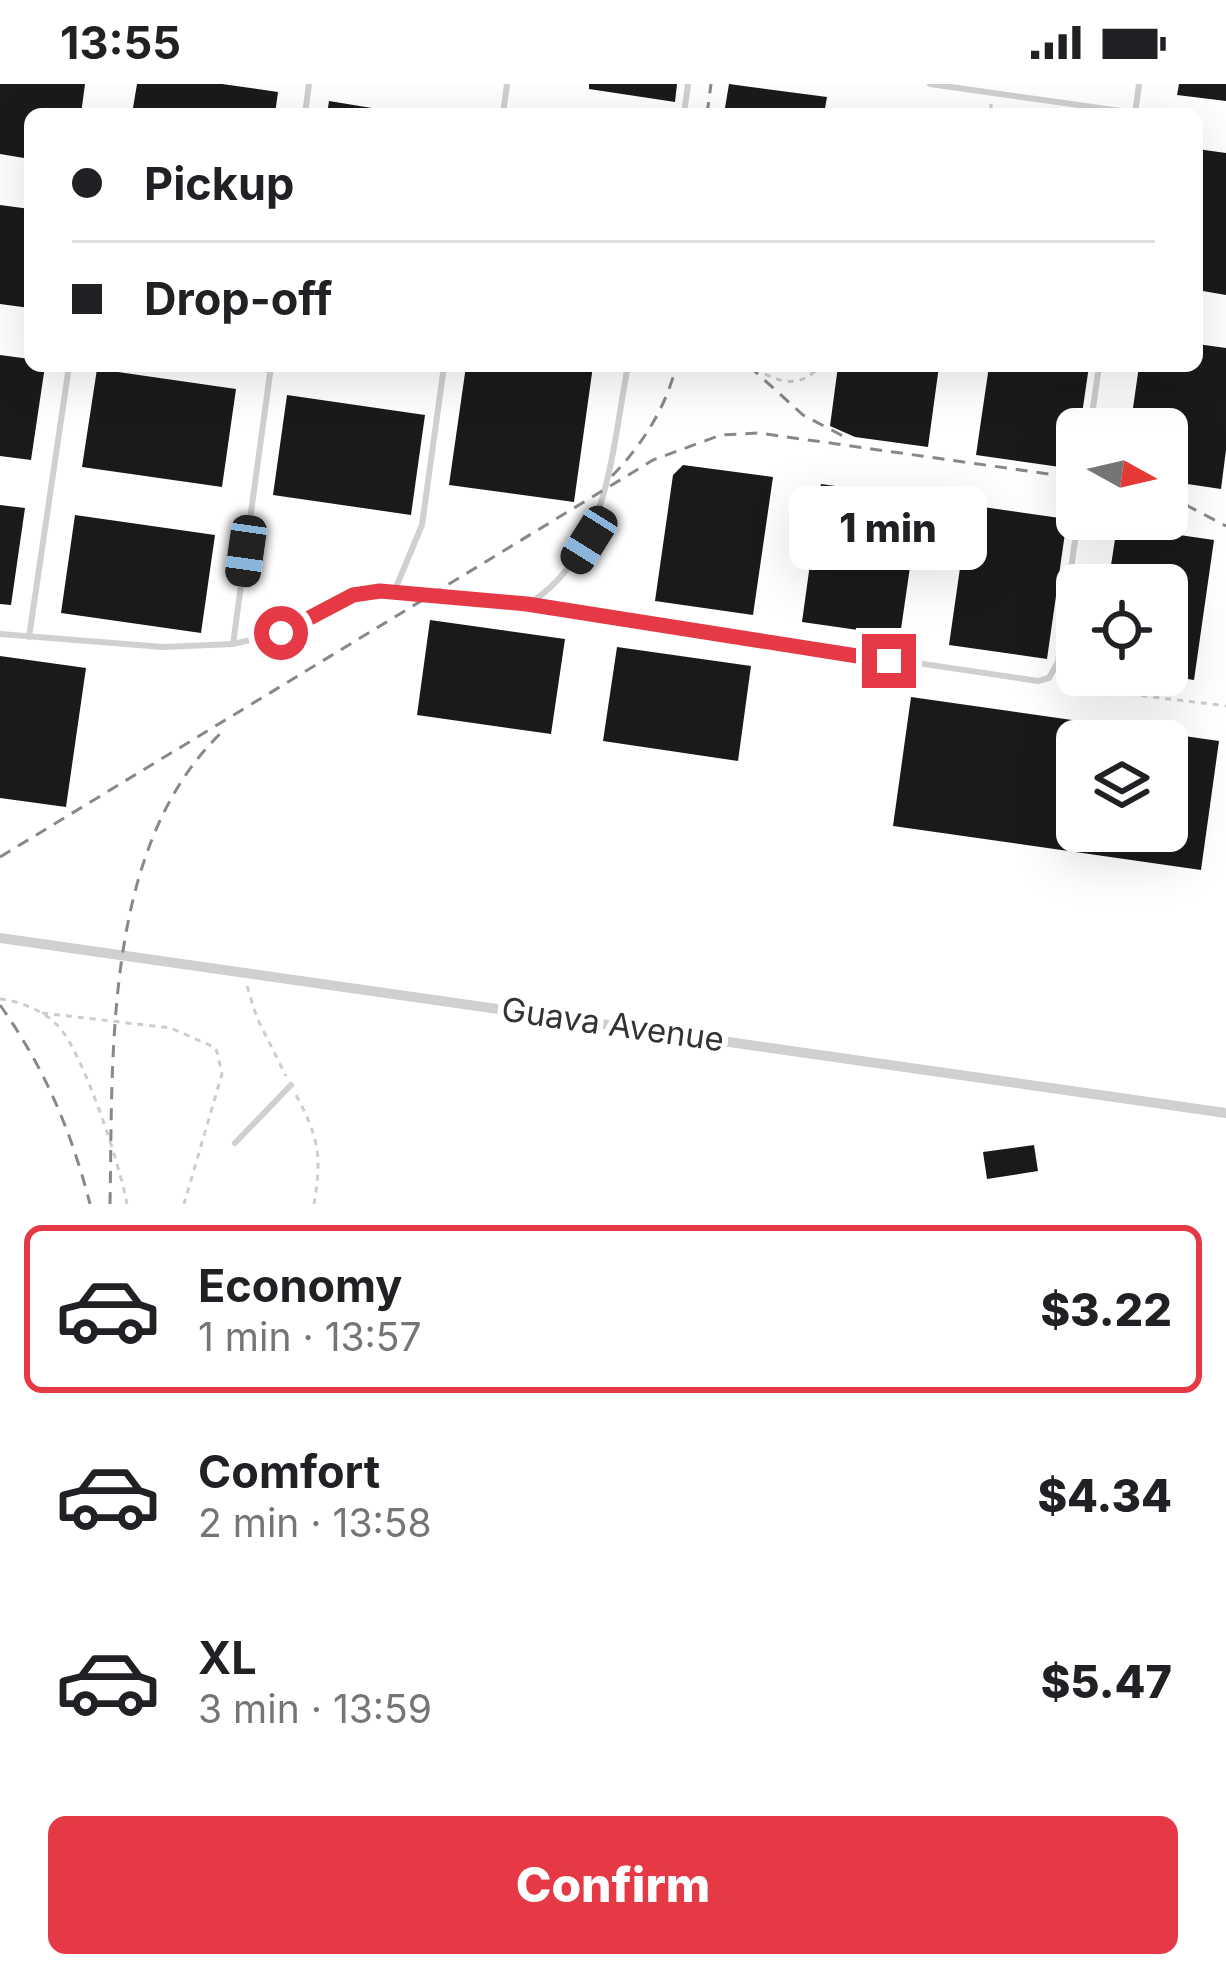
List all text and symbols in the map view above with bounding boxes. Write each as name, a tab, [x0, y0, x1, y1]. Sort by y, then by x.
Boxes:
text: 13:55	[60, 15, 181, 70]
text: Pickup	[144, 156, 294, 211]
text: Drop-off	[144, 271, 332, 326]
north arrow	[1056, 408, 1188, 540]
map controls	[1056, 408, 1188, 852]
callout: 1 min	[790, 487, 988, 571]
car	[555, 500, 623, 580]
text: 1 min	[839, 504, 937, 551]
car	[223, 513, 269, 589]
button: locate	[1056, 564, 1188, 696]
route start	[254, 606, 308, 660]
route end	[862, 634, 916, 688]
button: layers	[1056, 720, 1188, 852]
street label: Guava Avenue	[499, 989, 727, 1059]
icon: car	[54, 1255, 162, 1363]
text: Economy	[198, 1258, 402, 1313]
text: $3.22	[1040, 1282, 1172, 1337]
text: 1 min · 13:57	[198, 1313, 422, 1360]
icon: car	[54, 1441, 162, 1549]
text: Comfort	[198, 1444, 380, 1499]
text: $4.34	[1037, 1468, 1172, 1523]
text: 2 min · 13:58	[198, 1499, 432, 1546]
icon: car	[54, 1627, 162, 1735]
text: XL	[198, 1630, 257, 1685]
text: $5.47	[1041, 1654, 1172, 1709]
text: 3 min · 13:59	[198, 1685, 432, 1732]
button: Confirm	[48, 1816, 1178, 1954]

